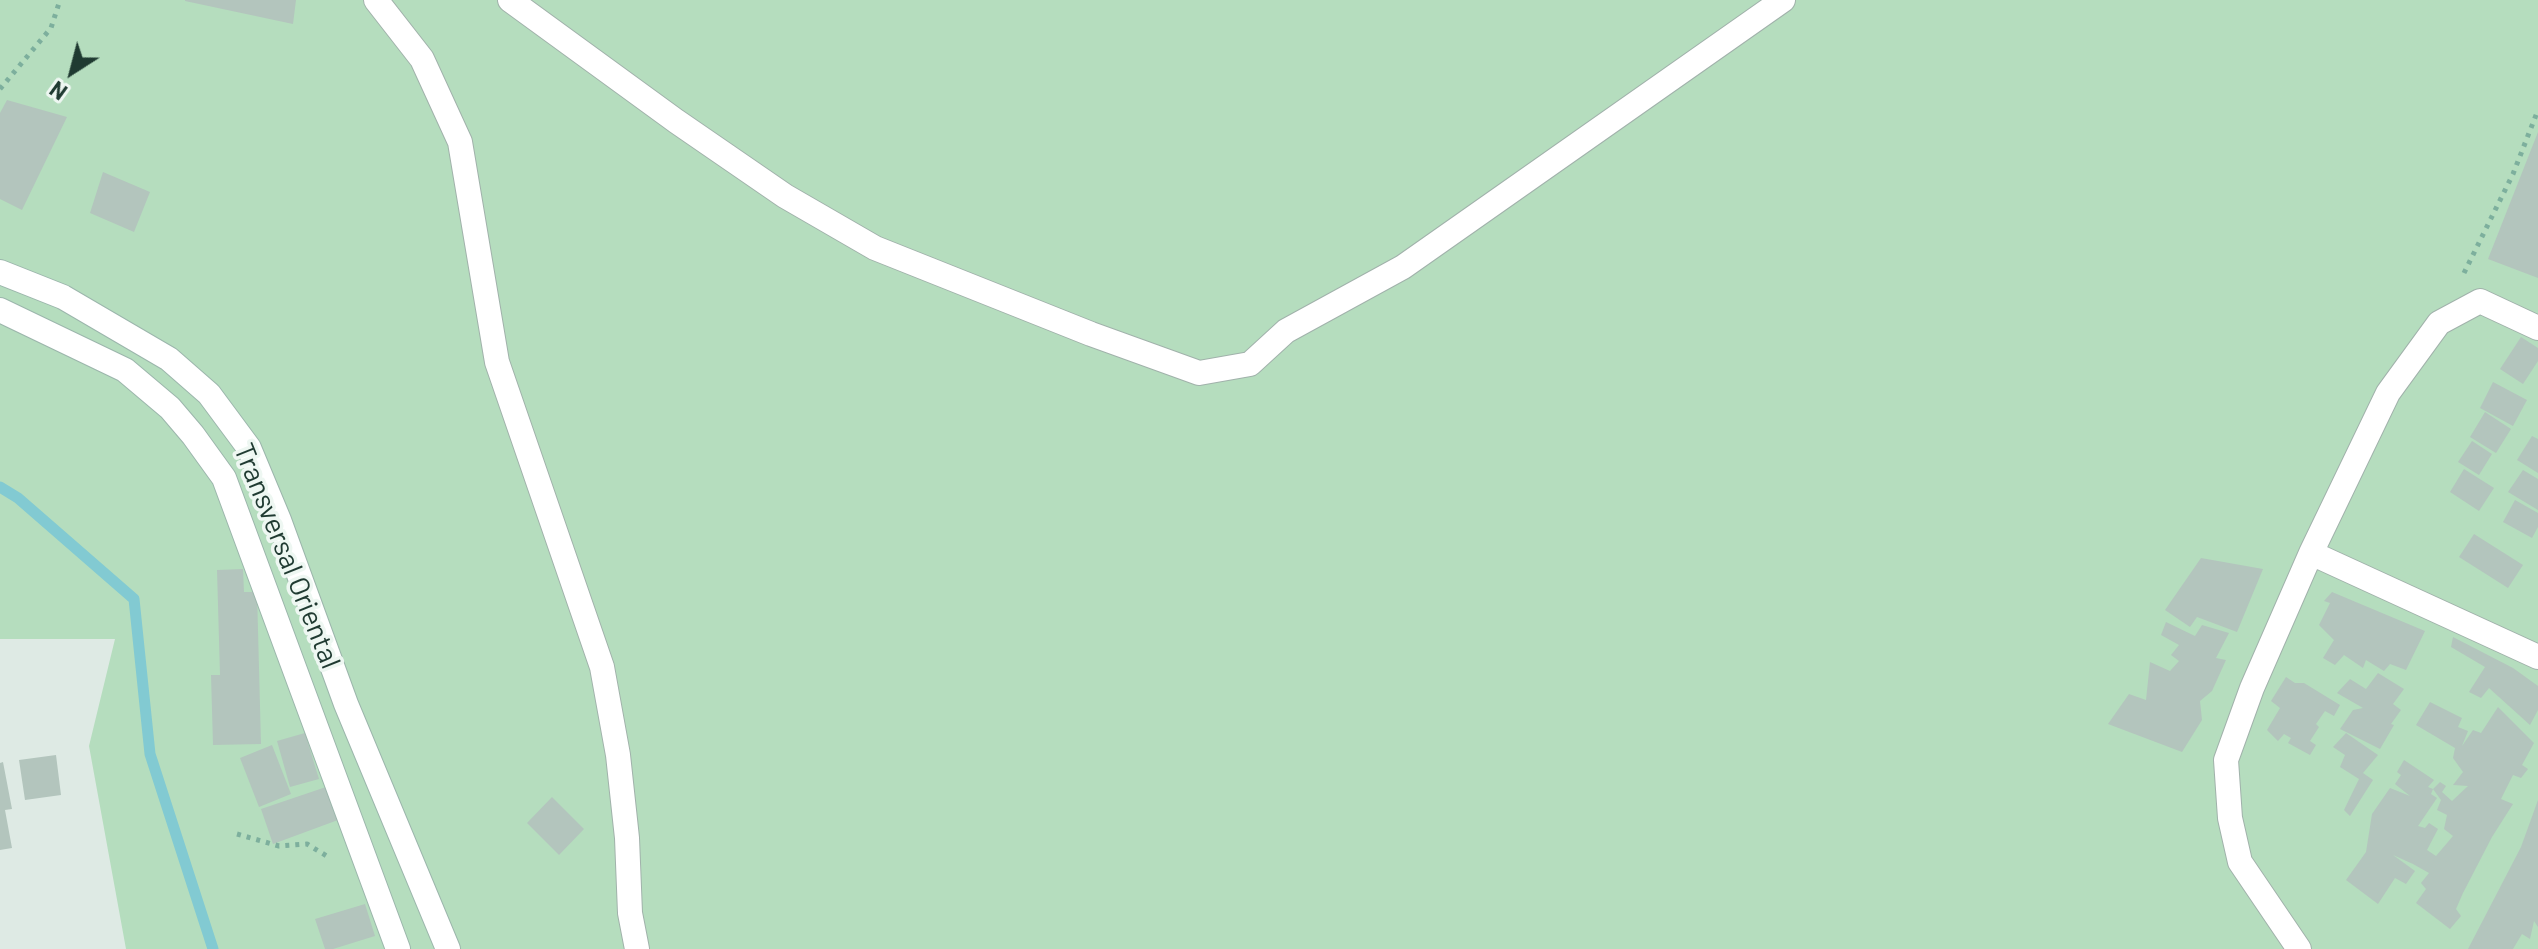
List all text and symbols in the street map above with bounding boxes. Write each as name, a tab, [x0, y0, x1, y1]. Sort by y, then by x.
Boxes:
north arrow	[32, 32, 112, 112]
text: N	[44, 77, 71, 106]
street label: Transversal Oriental	[226, 438, 348, 674]

